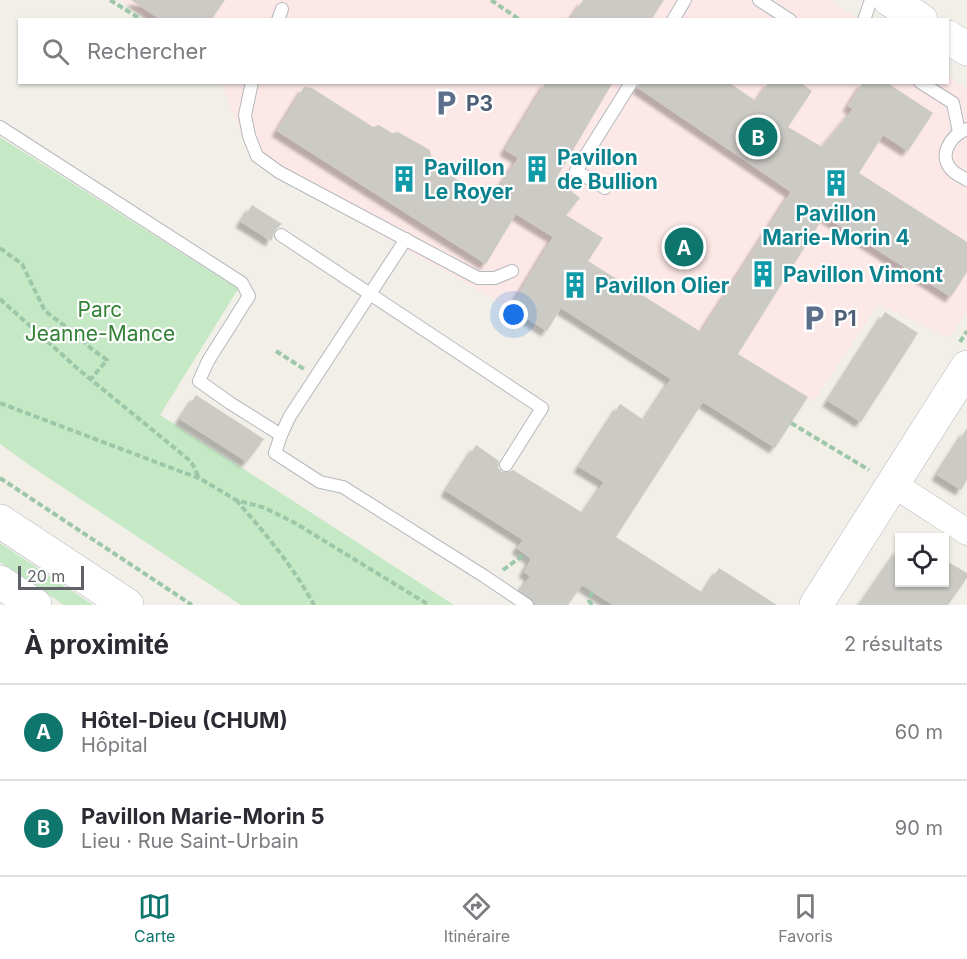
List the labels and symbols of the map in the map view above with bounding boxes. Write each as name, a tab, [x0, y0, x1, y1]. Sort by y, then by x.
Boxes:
parking icon: P3	[431, 88, 461, 118]
place label: P3	[466, 91, 493, 116]
pin: B	[738, 114, 777, 160]
place label: Pavillon de Bullion	[557, 145, 658, 194]
building icon: Pavillon de Bullion	[522, 154, 552, 184]
place label: Pavillon Le Royer	[424, 155, 513, 204]
building icon: Pavillon Le Royer	[389, 164, 419, 194]
building icon: Pavillon Marie-Morin 4	[821, 168, 851, 198]
place label: Pavillon Marie-Morin 4	[762, 201, 910, 250]
pin: A	[664, 224, 704, 270]
building icon: Pavillon Vimont	[748, 259, 778, 289]
place label: Pavillon Vimont	[783, 262, 943, 287]
building icon: Pavillon Olier	[560, 270, 590, 300]
place label: Pavillon Olier	[595, 273, 730, 298]
park label: Parc Jeanne-Mance	[25, 297, 175, 346]
your location	[499, 300, 528, 329]
parking icon: P1	[799, 303, 829, 333]
place label: P1	[834, 306, 857, 331]
scale bar	[18, 563, 84, 590]

